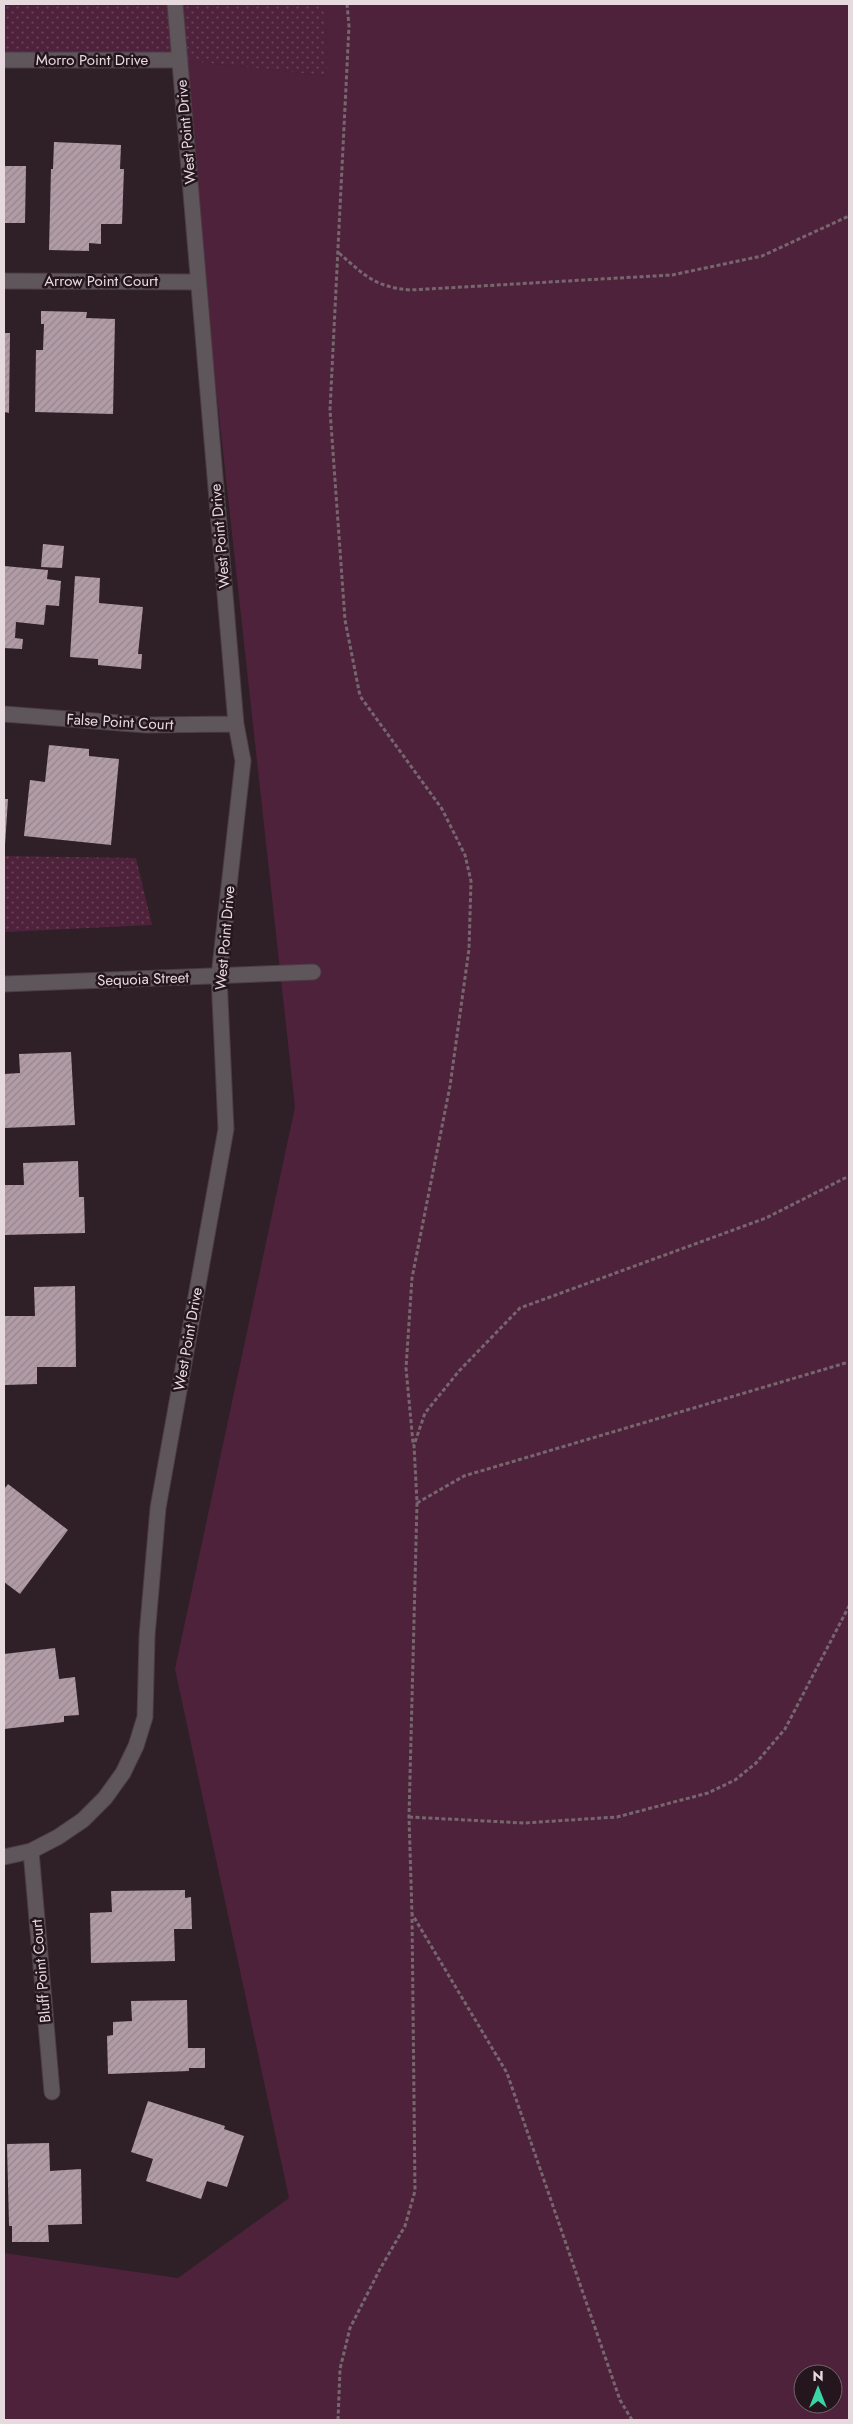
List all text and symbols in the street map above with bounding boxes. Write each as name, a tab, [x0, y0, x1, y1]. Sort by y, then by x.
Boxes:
street label: Morro Point Drive	[36, 49, 148, 71]
street label: West Point Drive	[170, 79, 202, 185]
street label: Arrow Point Court	[44, 270, 158, 292]
street label: West Point Drive	[204, 483, 236, 589]
street label: False Point Court	[66, 708, 174, 736]
street label: West Point Drive	[209, 885, 241, 991]
street label: Sequoia Street	[97, 966, 190, 992]
street label: West Point Drive	[168, 1285, 208, 1392]
street label: Bluff Point Court	[25, 1918, 56, 2024]
north arrow	[793, 2364, 843, 2414]
text: N	[812, 2366, 824, 2386]

